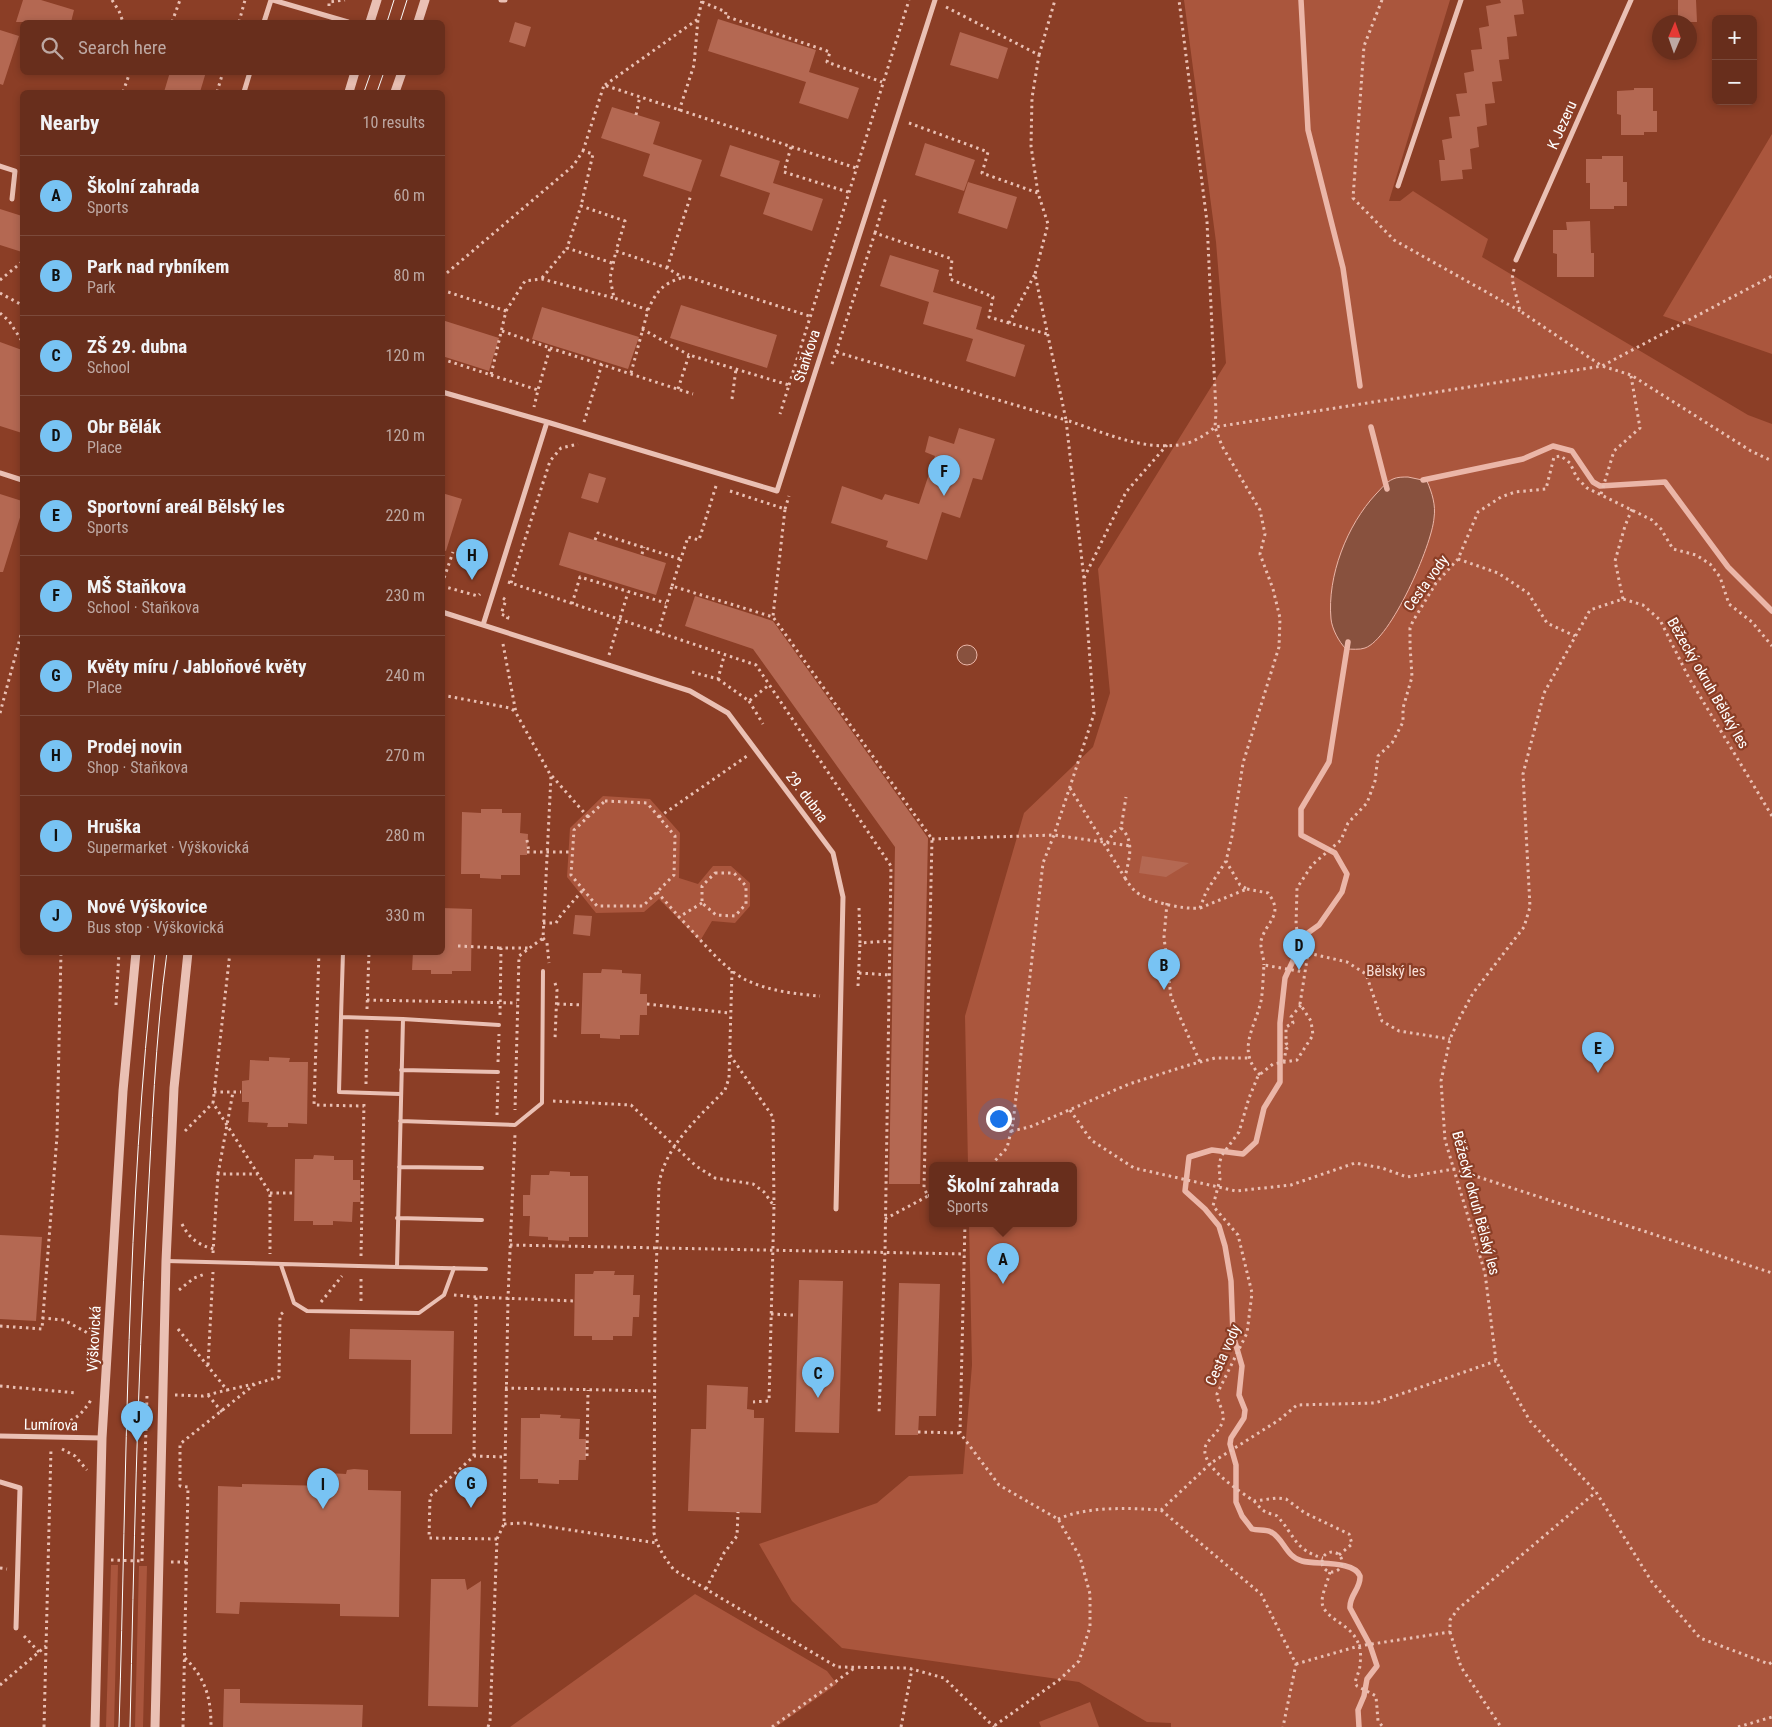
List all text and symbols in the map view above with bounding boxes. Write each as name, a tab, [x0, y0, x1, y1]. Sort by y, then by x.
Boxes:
north arrow	[1652, 15, 1697, 60]
map controls	[1712, 15, 1757, 105]
button: +	[1712, 15, 1757, 60]
search box	[20, 20, 445, 75]
icon: search	[38, 34, 66, 62]
text: Search here	[78, 36, 166, 59]
button: −	[1712, 60, 1757, 105]
street label: K Jezeru	[1543, 98, 1581, 152]
text: Nearby	[40, 111, 99, 135]
text: 10 results	[363, 113, 425, 132]
text: Školní zahrada	[87, 175, 200, 198]
text: A	[51, 186, 61, 205]
text: 60 m	[393, 186, 425, 205]
text: Sports	[87, 198, 129, 217]
text: Park nad rybníkem	[87, 255, 229, 278]
text: B	[52, 266, 60, 285]
text: 80 m	[393, 266, 425, 285]
text: Park	[87, 278, 116, 297]
street label: Staňkova	[790, 327, 824, 385]
text: ZŠ 29. dubna	[87, 335, 187, 358]
text: C	[51, 346, 61, 365]
text: 120 m	[386, 346, 425, 365]
text: School	[87, 358, 130, 377]
text: Obr Bělák	[87, 415, 161, 438]
text: D	[51, 426, 61, 445]
text: 120 m	[386, 426, 425, 445]
text: Place	[87, 438, 122, 457]
pin: F	[928, 455, 960, 496]
text: Sportovní areál Bělský les	[87, 495, 285, 518]
text: E	[52, 506, 60, 525]
text: 220 m	[386, 506, 425, 525]
text: Sports	[87, 518, 129, 537]
pin: H	[456, 539, 488, 580]
street label: Cesta vody	[1400, 551, 1452, 615]
text: MŠ Staňkova	[87, 575, 186, 598]
text: F	[52, 586, 60, 605]
text: 230 m	[386, 586, 425, 605]
text: School · Staňkova	[87, 598, 199, 617]
street label: Běžecký okruh Bělský les	[1663, 614, 1753, 752]
text: Květy míru / Jabloňové květy	[87, 655, 306, 678]
text: G	[51, 666, 61, 685]
text: 240 m	[386, 666, 425, 685]
text: Place	[87, 678, 122, 697]
text: Prodej novin	[87, 735, 182, 758]
text: H	[51, 746, 61, 765]
text: 270 m	[386, 746, 425, 765]
text: Shop · Staňkova	[87, 758, 188, 777]
street label: 29. dubna	[782, 768, 832, 826]
text: Hruška	[87, 815, 141, 838]
text: I	[54, 826, 58, 845]
text: 280 m	[386, 826, 425, 845]
text: Supermarket · Výškovická	[87, 838, 249, 857]
text: Nové Výškovice	[87, 895, 207, 918]
text: J	[52, 906, 60, 925]
text: 330 m	[386, 906, 425, 925]
text: Bus stop · Výškovická	[87, 918, 224, 937]
pin: D	[1283, 929, 1315, 970]
pin: B	[1148, 949, 1180, 990]
park label: Bělský les	[1366, 962, 1426, 980]
pin: E	[1582, 1032, 1614, 1073]
your location	[986, 1106, 1012, 1132]
street label: Běžecký okruh Bělský les	[1448, 1129, 1504, 1277]
popup	[929, 1162, 1077, 1227]
text: Školní zahrada	[947, 1174, 1059, 1197]
text: Sports	[947, 1197, 988, 1216]
pin: A	[987, 1243, 1019, 1284]
street label: Výškovická	[83, 1305, 105, 1373]
street label: Cesta vody	[1202, 1322, 1244, 1388]
pin: C	[802, 1357, 834, 1398]
pin: J	[121, 1401, 153, 1442]
street label: Lumírova	[24, 1416, 78, 1434]
pin: G	[455, 1467, 487, 1508]
pin: I	[307, 1468, 339, 1509]

